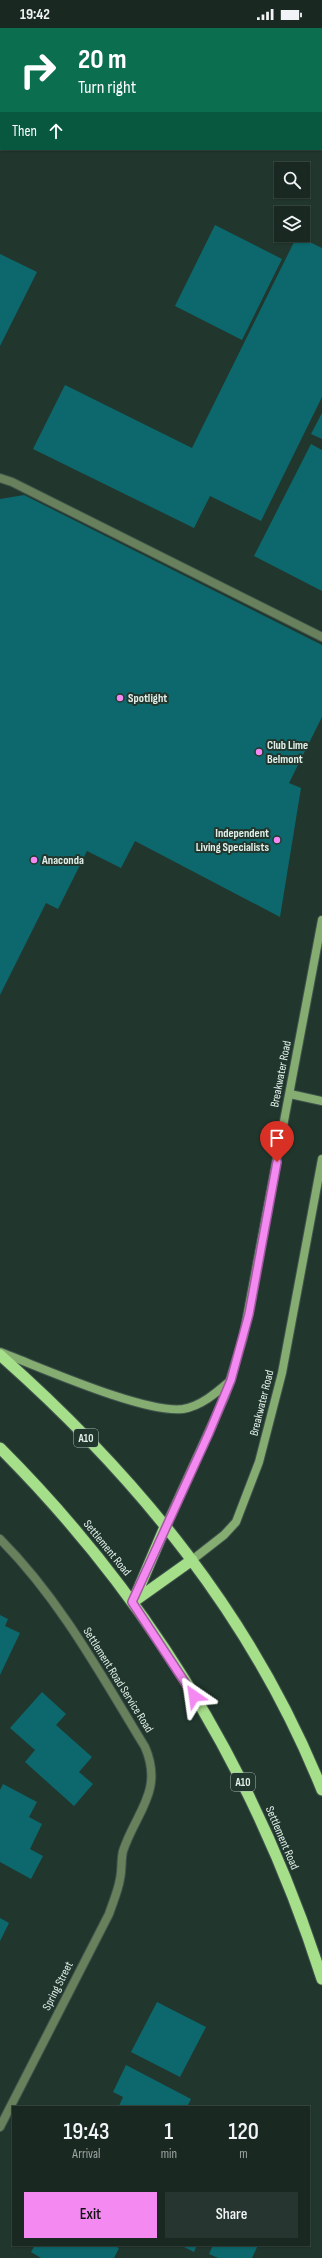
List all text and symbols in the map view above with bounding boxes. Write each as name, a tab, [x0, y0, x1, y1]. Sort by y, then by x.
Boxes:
text: 19:42	[20, 5, 50, 24]
text: 20 m	[78, 43, 127, 76]
icon: right	[12, 44, 64, 96]
text: Turn right	[78, 77, 136, 98]
icon: ahead	[45, 120, 67, 142]
text: Then	[12, 122, 37, 141]
map controls	[274, 162, 310, 242]
button: search	[274, 162, 310, 198]
button: layers	[274, 206, 310, 242]
place label: Spotlight	[128, 691, 167, 706]
marker: Spotlight	[115, 693, 125, 703]
place label: Club Lime Belmont	[267, 738, 308, 767]
marker: Club Lime Belmont	[254, 747, 264, 757]
place label: Independent Living Specialists	[196, 826, 269, 855]
marker: Independent Living Specialists	[272, 835, 282, 845]
place label: Anaconda	[41, 853, 84, 868]
marker: Anaconda	[29, 855, 39, 865]
street label: Breakwater Road	[267, 1039, 295, 1109]
pin	[260, 1121, 294, 1162]
icon: arrive	[266, 1127, 288, 1149]
street label: Breakwater Road	[247, 1368, 277, 1438]
road number: A10	[74, 1429, 98, 1447]
street label: Settlement Road	[80, 1517, 134, 1579]
street label: Settlement Road Service Road	[79, 1625, 157, 1735]
position arrow	[173, 1675, 215, 1717]
road number: A10	[231, 1773, 255, 1791]
street label: Settlement Road	[262, 1804, 302, 1872]
street label: Spring Street	[39, 1959, 77, 2013]
text: 19:43	[63, 2117, 109, 2146]
text: 1	[164, 2117, 173, 2146]
text: 120	[228, 2117, 259, 2146]
text: Arrival	[72, 2146, 100, 2162]
text: min	[161, 2146, 177, 2162]
text: m	[239, 2146, 248, 2162]
button: Exit	[24, 2192, 157, 2238]
button: Share	[165, 2192, 298, 2238]

